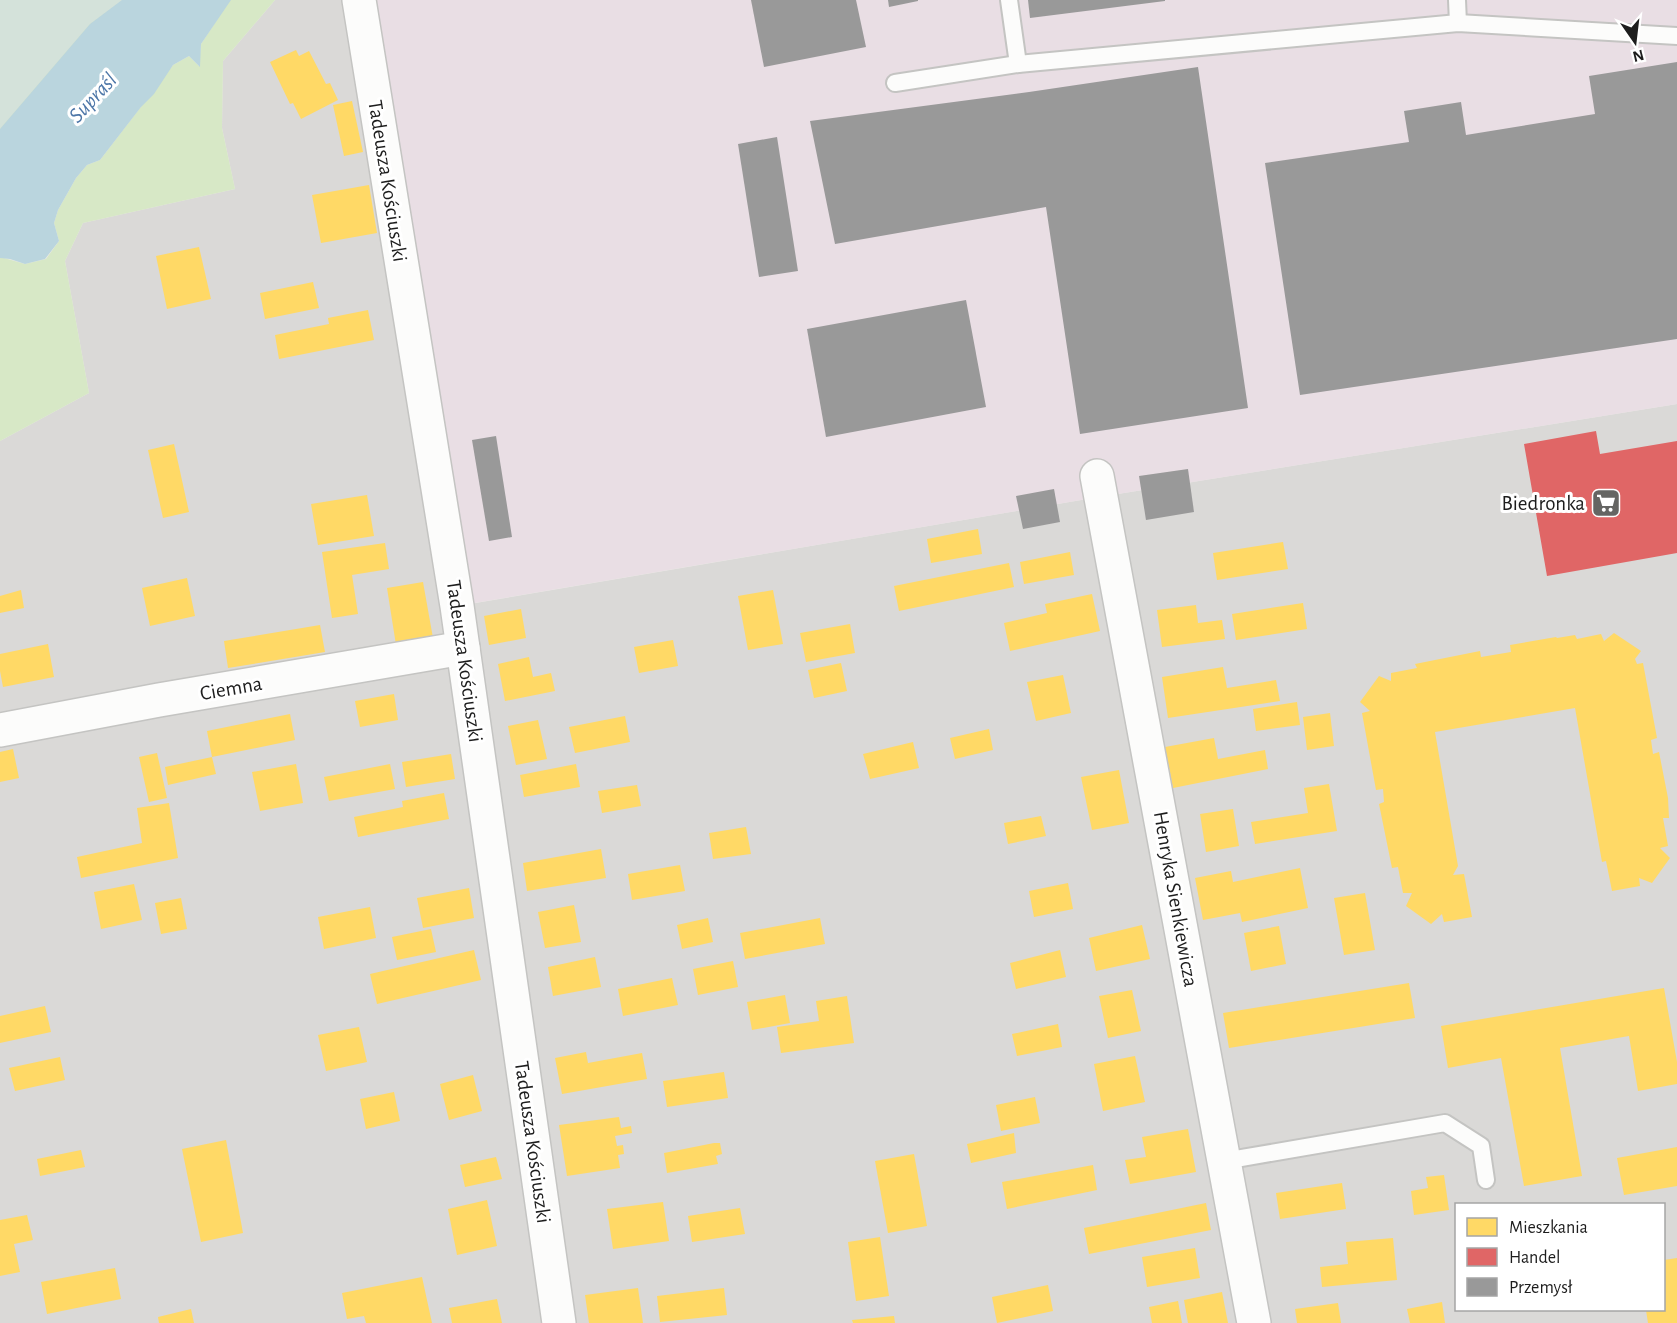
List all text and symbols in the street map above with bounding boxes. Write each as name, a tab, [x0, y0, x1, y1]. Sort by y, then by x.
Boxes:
north arrow	[1605, 12, 1665, 72]
text: N	[1631, 46, 1646, 65]
water label: Supraśl	[65, 69, 122, 127]
street label: Tadeusza Kościuszki	[364, 99, 411, 263]
supermarket icon: Biedronka	[1590, 487, 1622, 519]
place label: Biedronka	[1502, 493, 1585, 514]
street label: Tadeusza Kościuszki	[443, 579, 486, 743]
street label: Ciemna	[198, 673, 264, 704]
street label: Henryka Sienkiewicza	[1150, 810, 1201, 989]
street label: Tadeusza Kościuszki	[511, 1060, 554, 1224]
legend	[1455, 1203, 1665, 1311]
text: Mieszkania	[1509, 1219, 1588, 1237]
text: Handel	[1509, 1249, 1560, 1267]
text: Przemysł	[1509, 1279, 1573, 1297]

